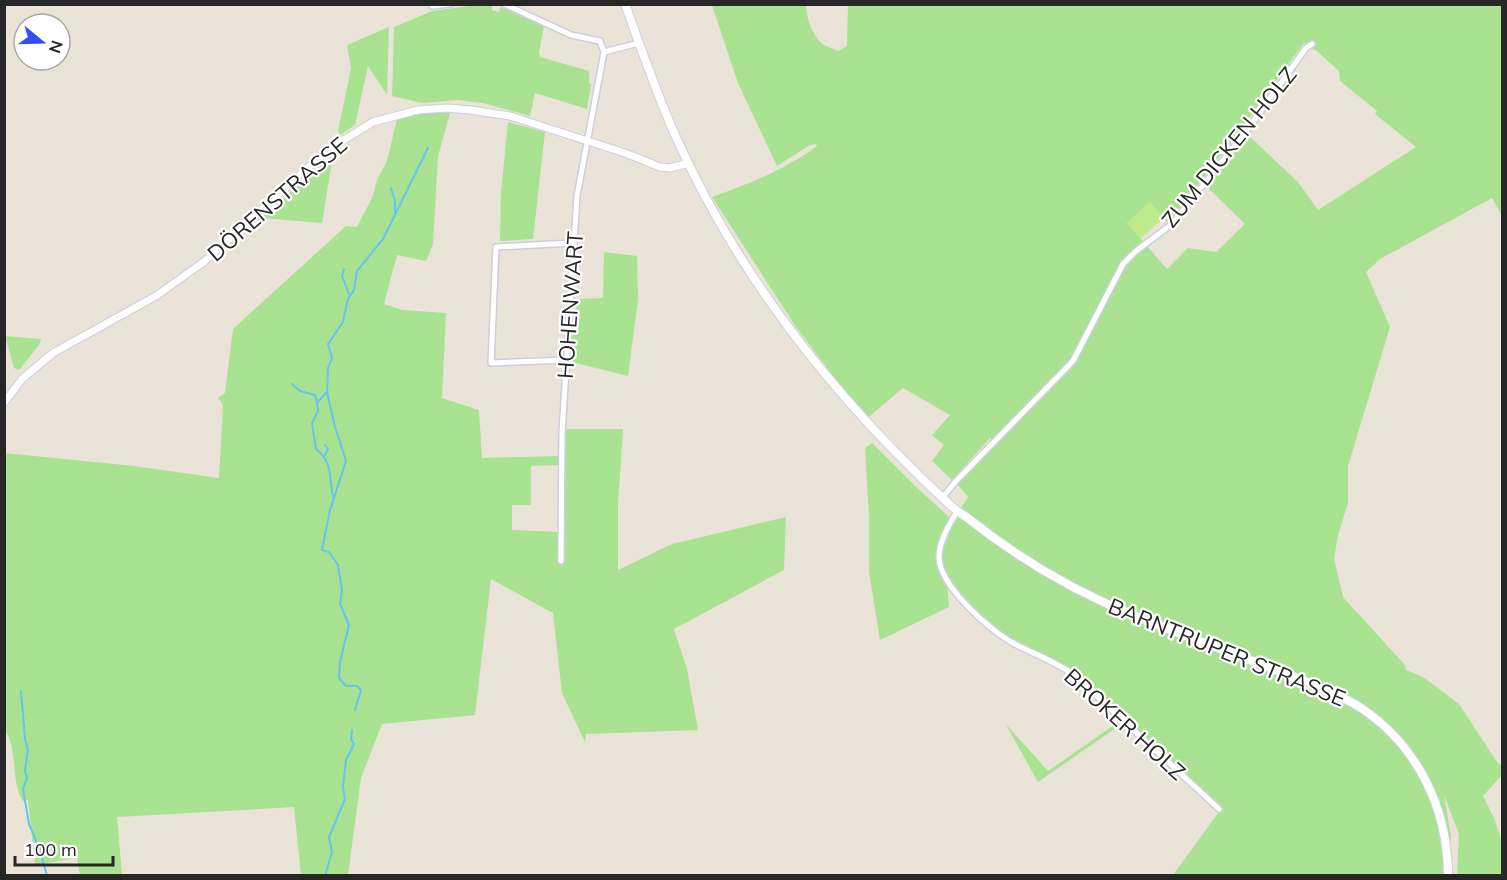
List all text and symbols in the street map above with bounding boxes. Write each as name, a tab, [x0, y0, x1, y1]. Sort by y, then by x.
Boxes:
north arrow	[12, 12, 72, 72]
text: N	[45, 38, 68, 56]
street label: ZUM DICKEN HOLZ	[1156, 61, 1302, 233]
street label: DÖRENSTRASSE	[201, 131, 353, 267]
street label: HOHENWART	[551, 230, 589, 380]
street label: BARNTRUPER STRASSE	[1104, 592, 1350, 712]
street label: BROKER HOLZ	[1058, 662, 1192, 786]
scale bar	[15, 829, 112, 867]
text: 100 m	[24, 838, 77, 861]

